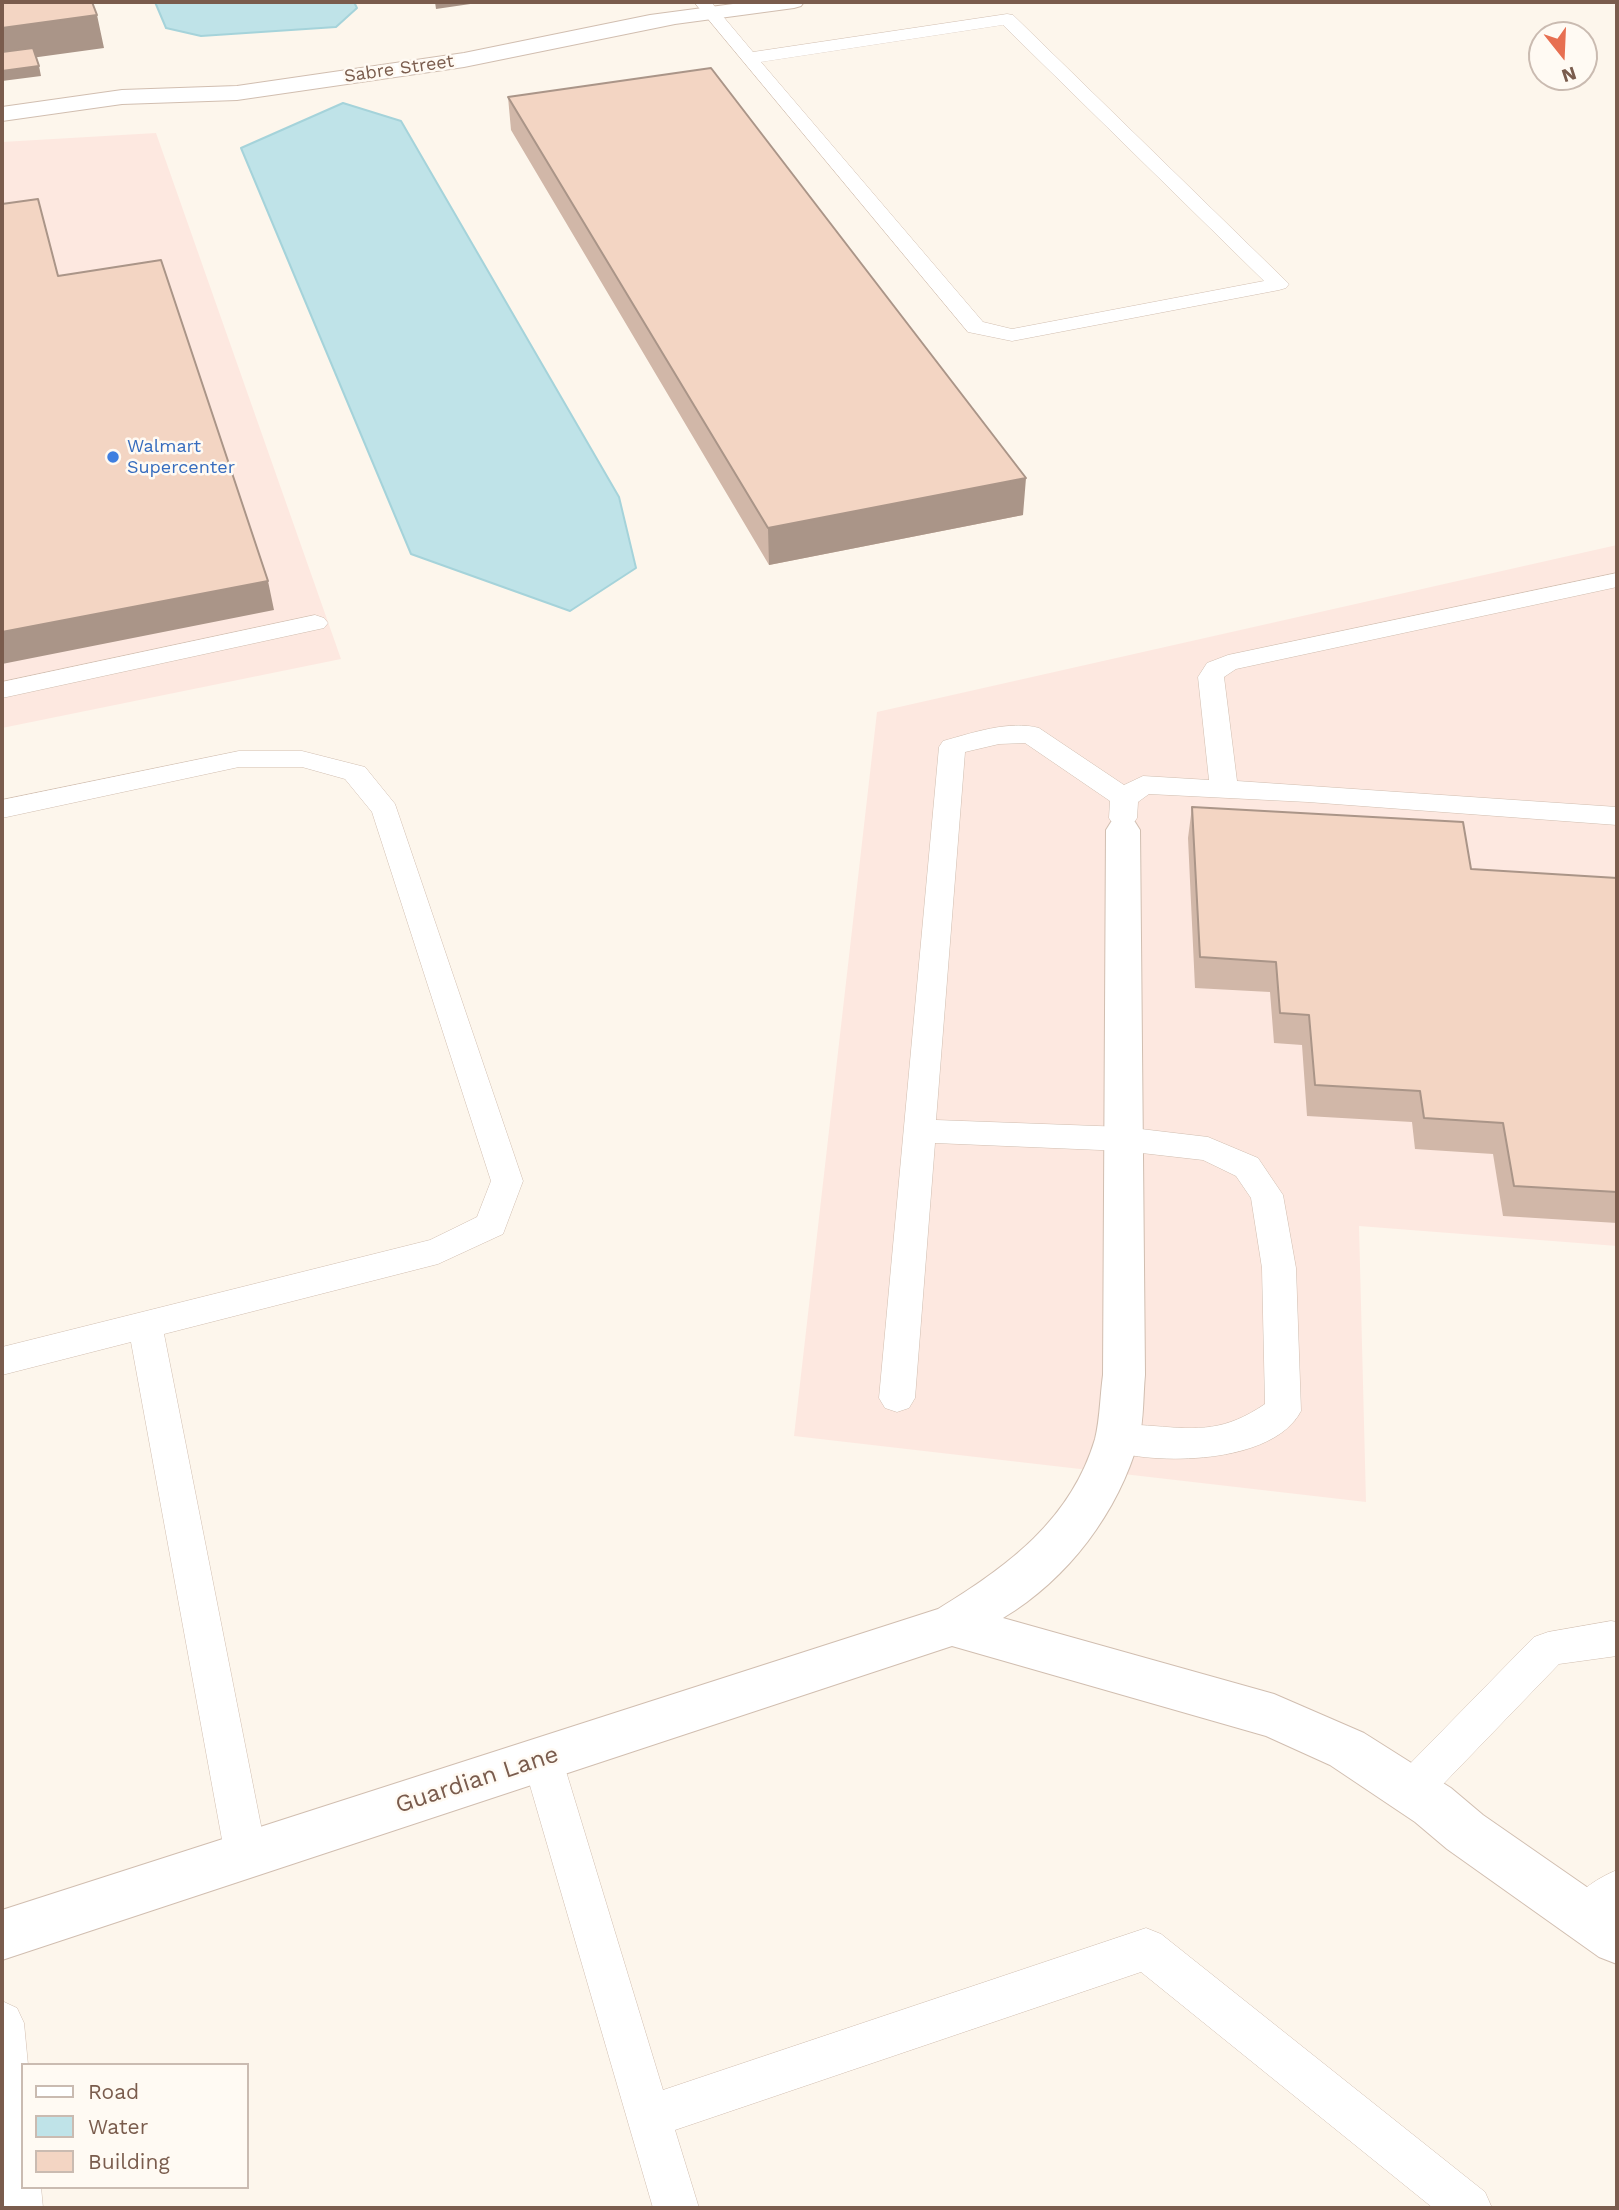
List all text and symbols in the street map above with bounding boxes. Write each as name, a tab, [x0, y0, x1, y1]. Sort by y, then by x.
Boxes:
north arrow	[1528, 21, 1598, 91]
street label: Sabre Street	[343, 51, 455, 87]
text: N	[1559, 61, 1579, 88]
place label: Walmart Supercenter	[127, 436, 235, 478]
marker: Walmart Supercenter	[105, 449, 121, 465]
street label: Guardian Lane	[392, 1740, 562, 1820]
legend	[21, 2063, 248, 2189]
text: Road	[88, 2079, 139, 2104]
text: Water	[88, 2114, 148, 2139]
text: Building	[88, 2149, 170, 2174]

